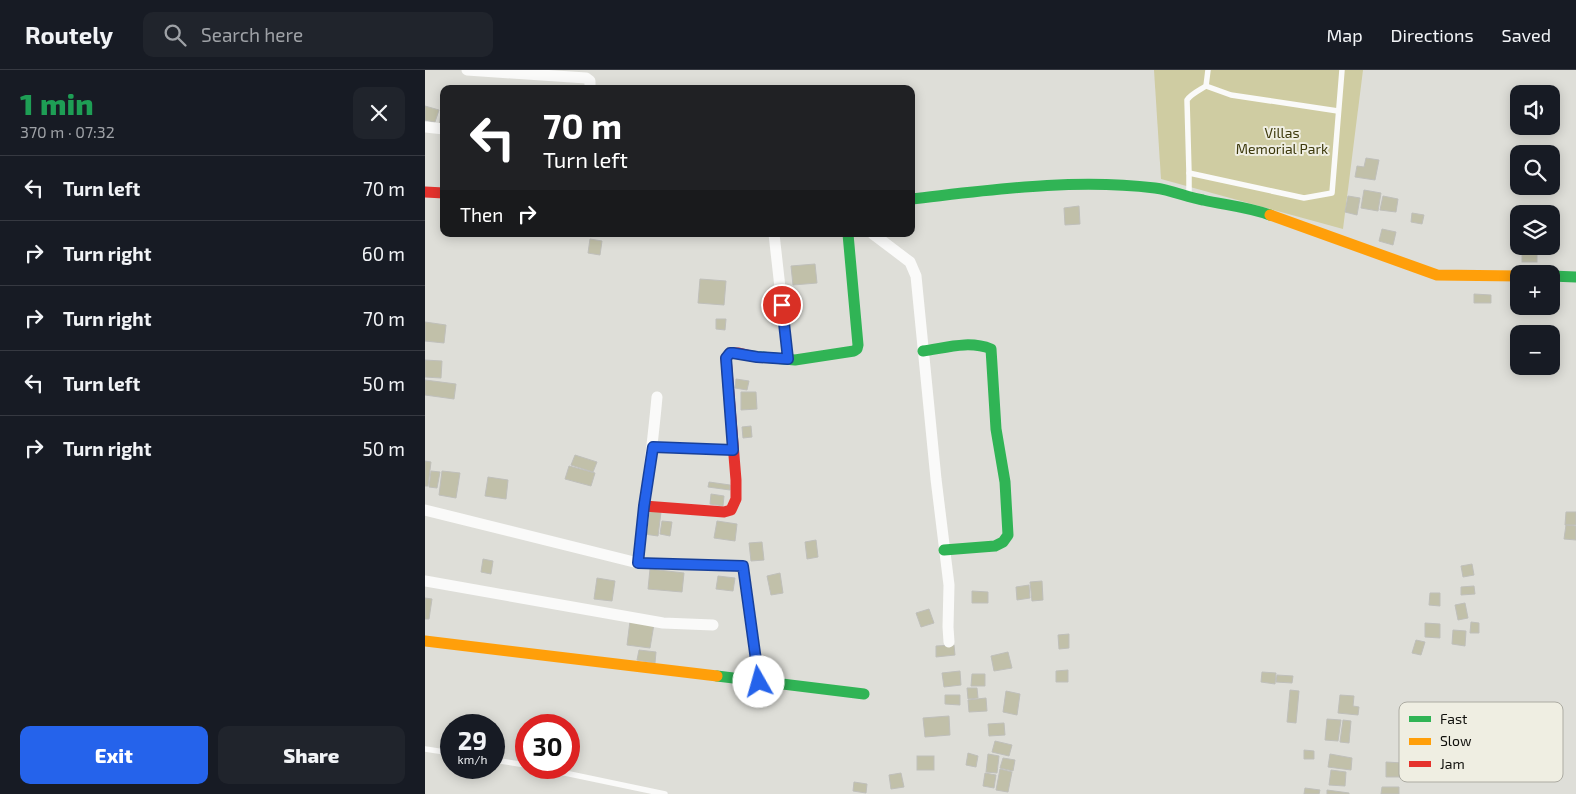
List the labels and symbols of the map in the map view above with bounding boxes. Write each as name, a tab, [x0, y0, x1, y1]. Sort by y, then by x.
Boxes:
park label: Villas Memorial Park	[1236, 124, 1328, 157]
pin	[761, 284, 803, 326]
position arrow	[732, 655, 784, 707]
legend	[1399, 702, 1563, 782]
text: Fast	[1440, 710, 1467, 727]
speed limit sign: 30	[515, 714, 580, 779]
text: Slow	[1440, 732, 1472, 749]
text: Jam	[1440, 755, 1465, 772]

